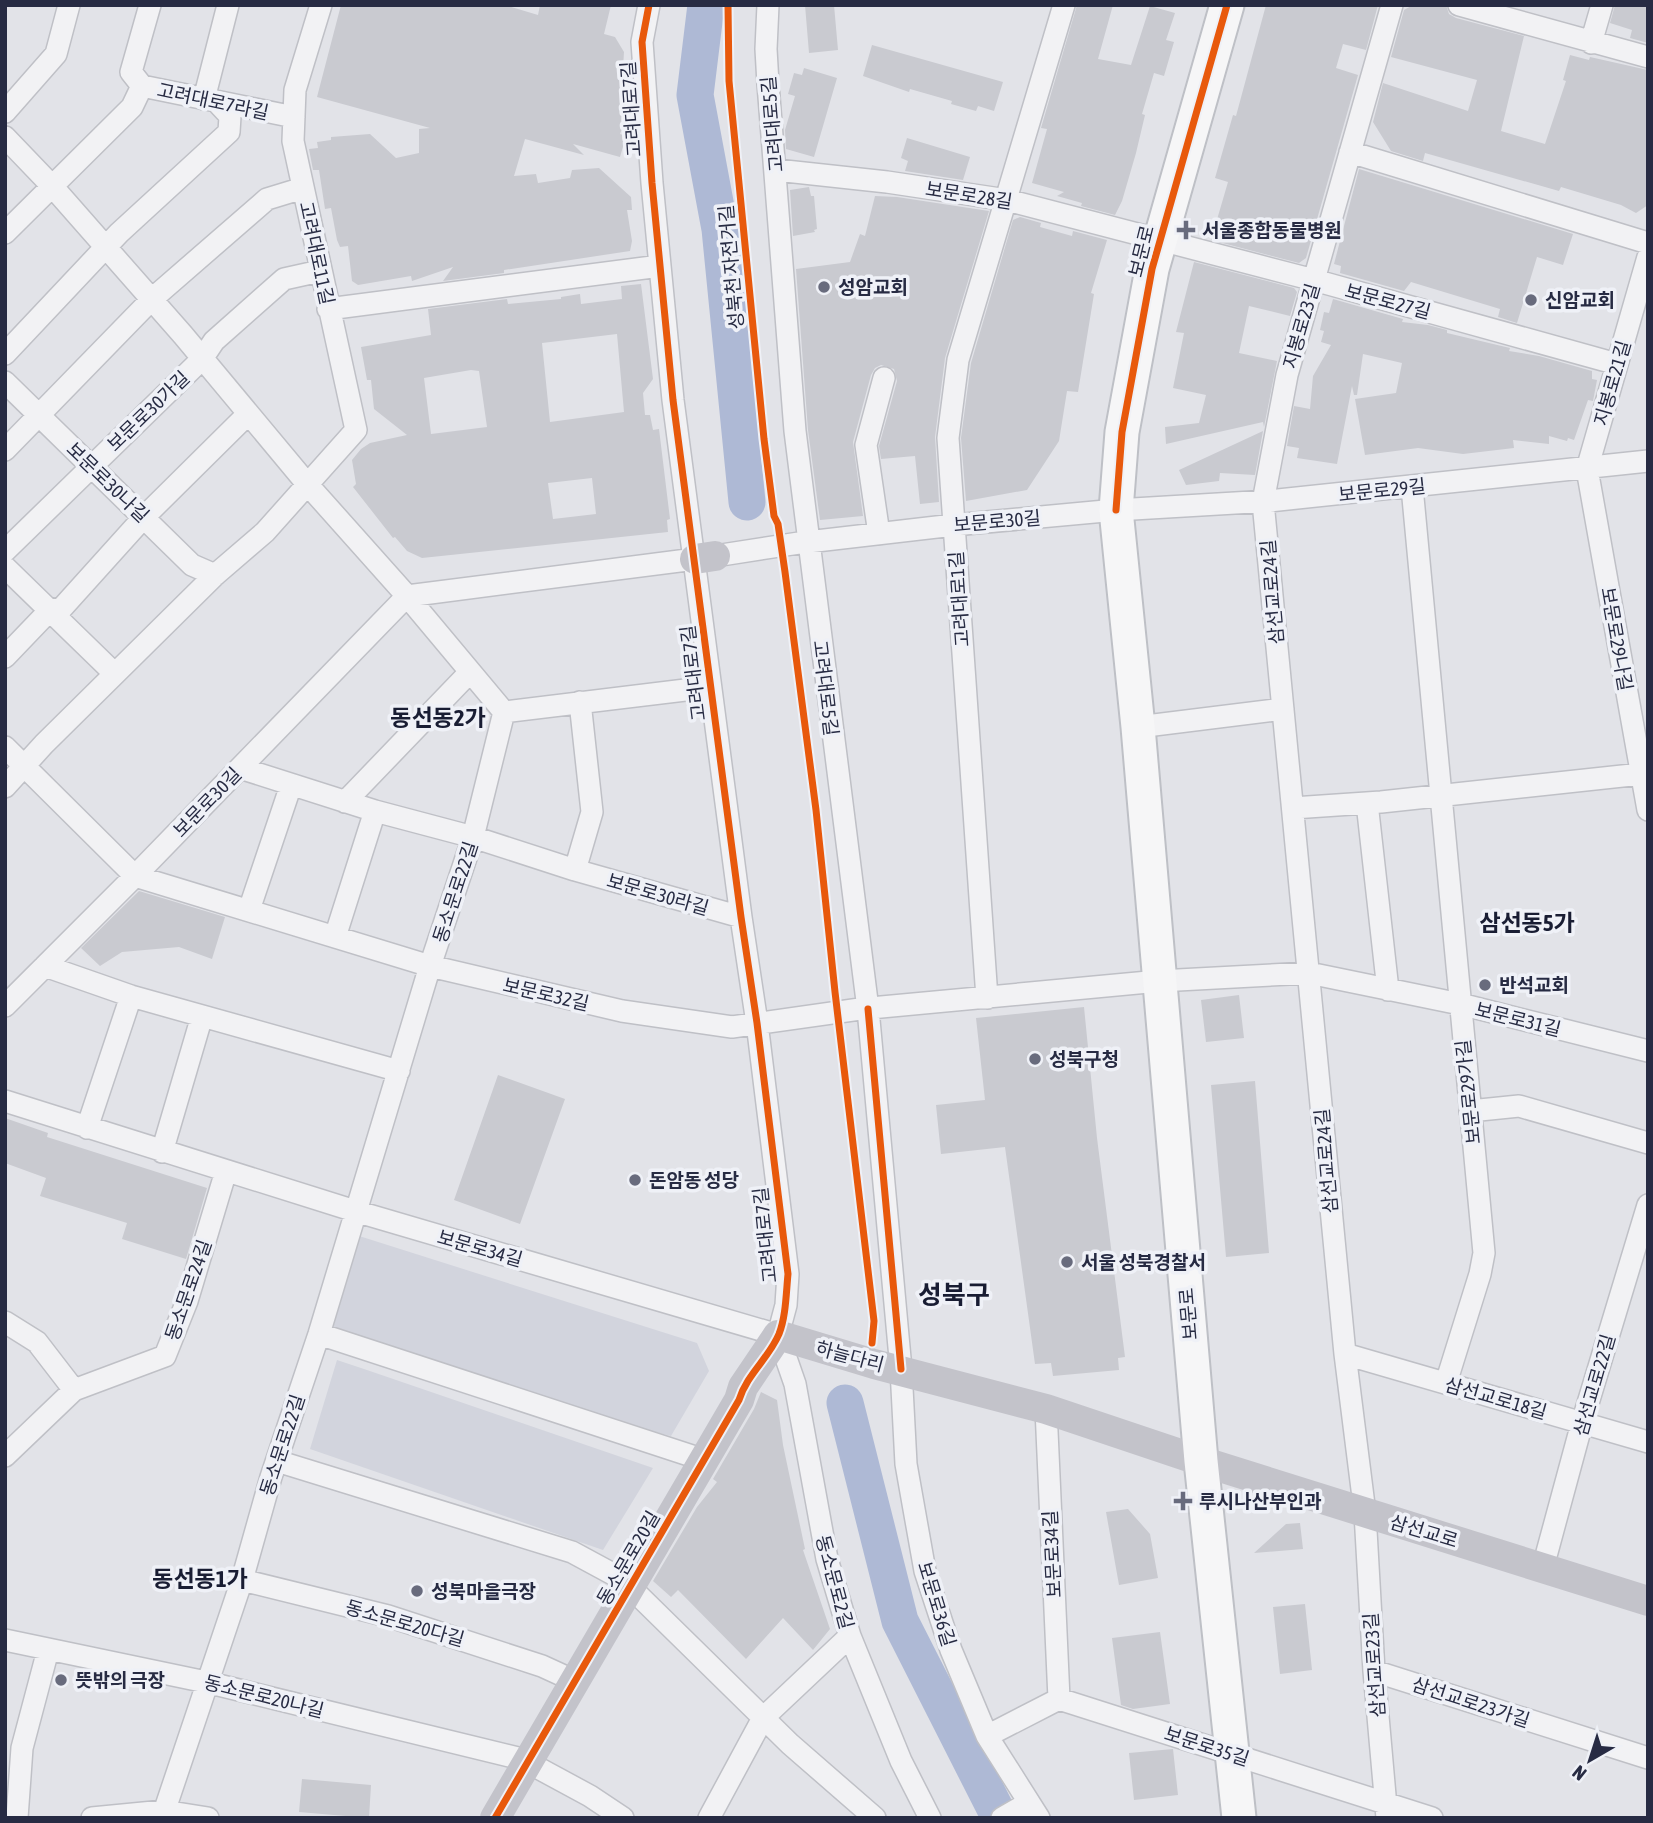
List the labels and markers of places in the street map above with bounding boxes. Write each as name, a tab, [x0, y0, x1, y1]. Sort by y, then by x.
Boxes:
place label: 서울종합동물병원	[1202, 219, 1342, 241]
marker: 서울종합동물병원	[1176, 220, 1196, 240]
place label: 성암교회	[838, 276, 908, 298]
marker: 성암교회	[816, 279, 832, 295]
place label: 신암교회	[1545, 289, 1615, 311]
marker: 신암교회	[1523, 292, 1539, 308]
place label: 반석교회	[1499, 974, 1569, 996]
marker: 반석교회	[1477, 977, 1493, 993]
place label: 성북구청	[1049, 1048, 1119, 1070]
marker: 성북구청	[1027, 1051, 1043, 1067]
place label: 돈암동 성당	[649, 1169, 740, 1191]
marker: 돈암동 성당	[627, 1172, 643, 1188]
place label: 서울 성북경찰서	[1081, 1251, 1206, 1273]
marker: 서울 성북경찰서	[1059, 1254, 1075, 1270]
place label: 루시나산부인과	[1199, 1490, 1322, 1512]
marker: 루시나산부인과	[1173, 1491, 1193, 1511]
place label: 성북마을극장	[431, 1580, 536, 1602]
marker: 성북마을극장	[409, 1583, 425, 1599]
place label: 뜻밖의 극장	[75, 1669, 165, 1691]
marker: 뜻밖의 극장	[53, 1672, 69, 1688]

